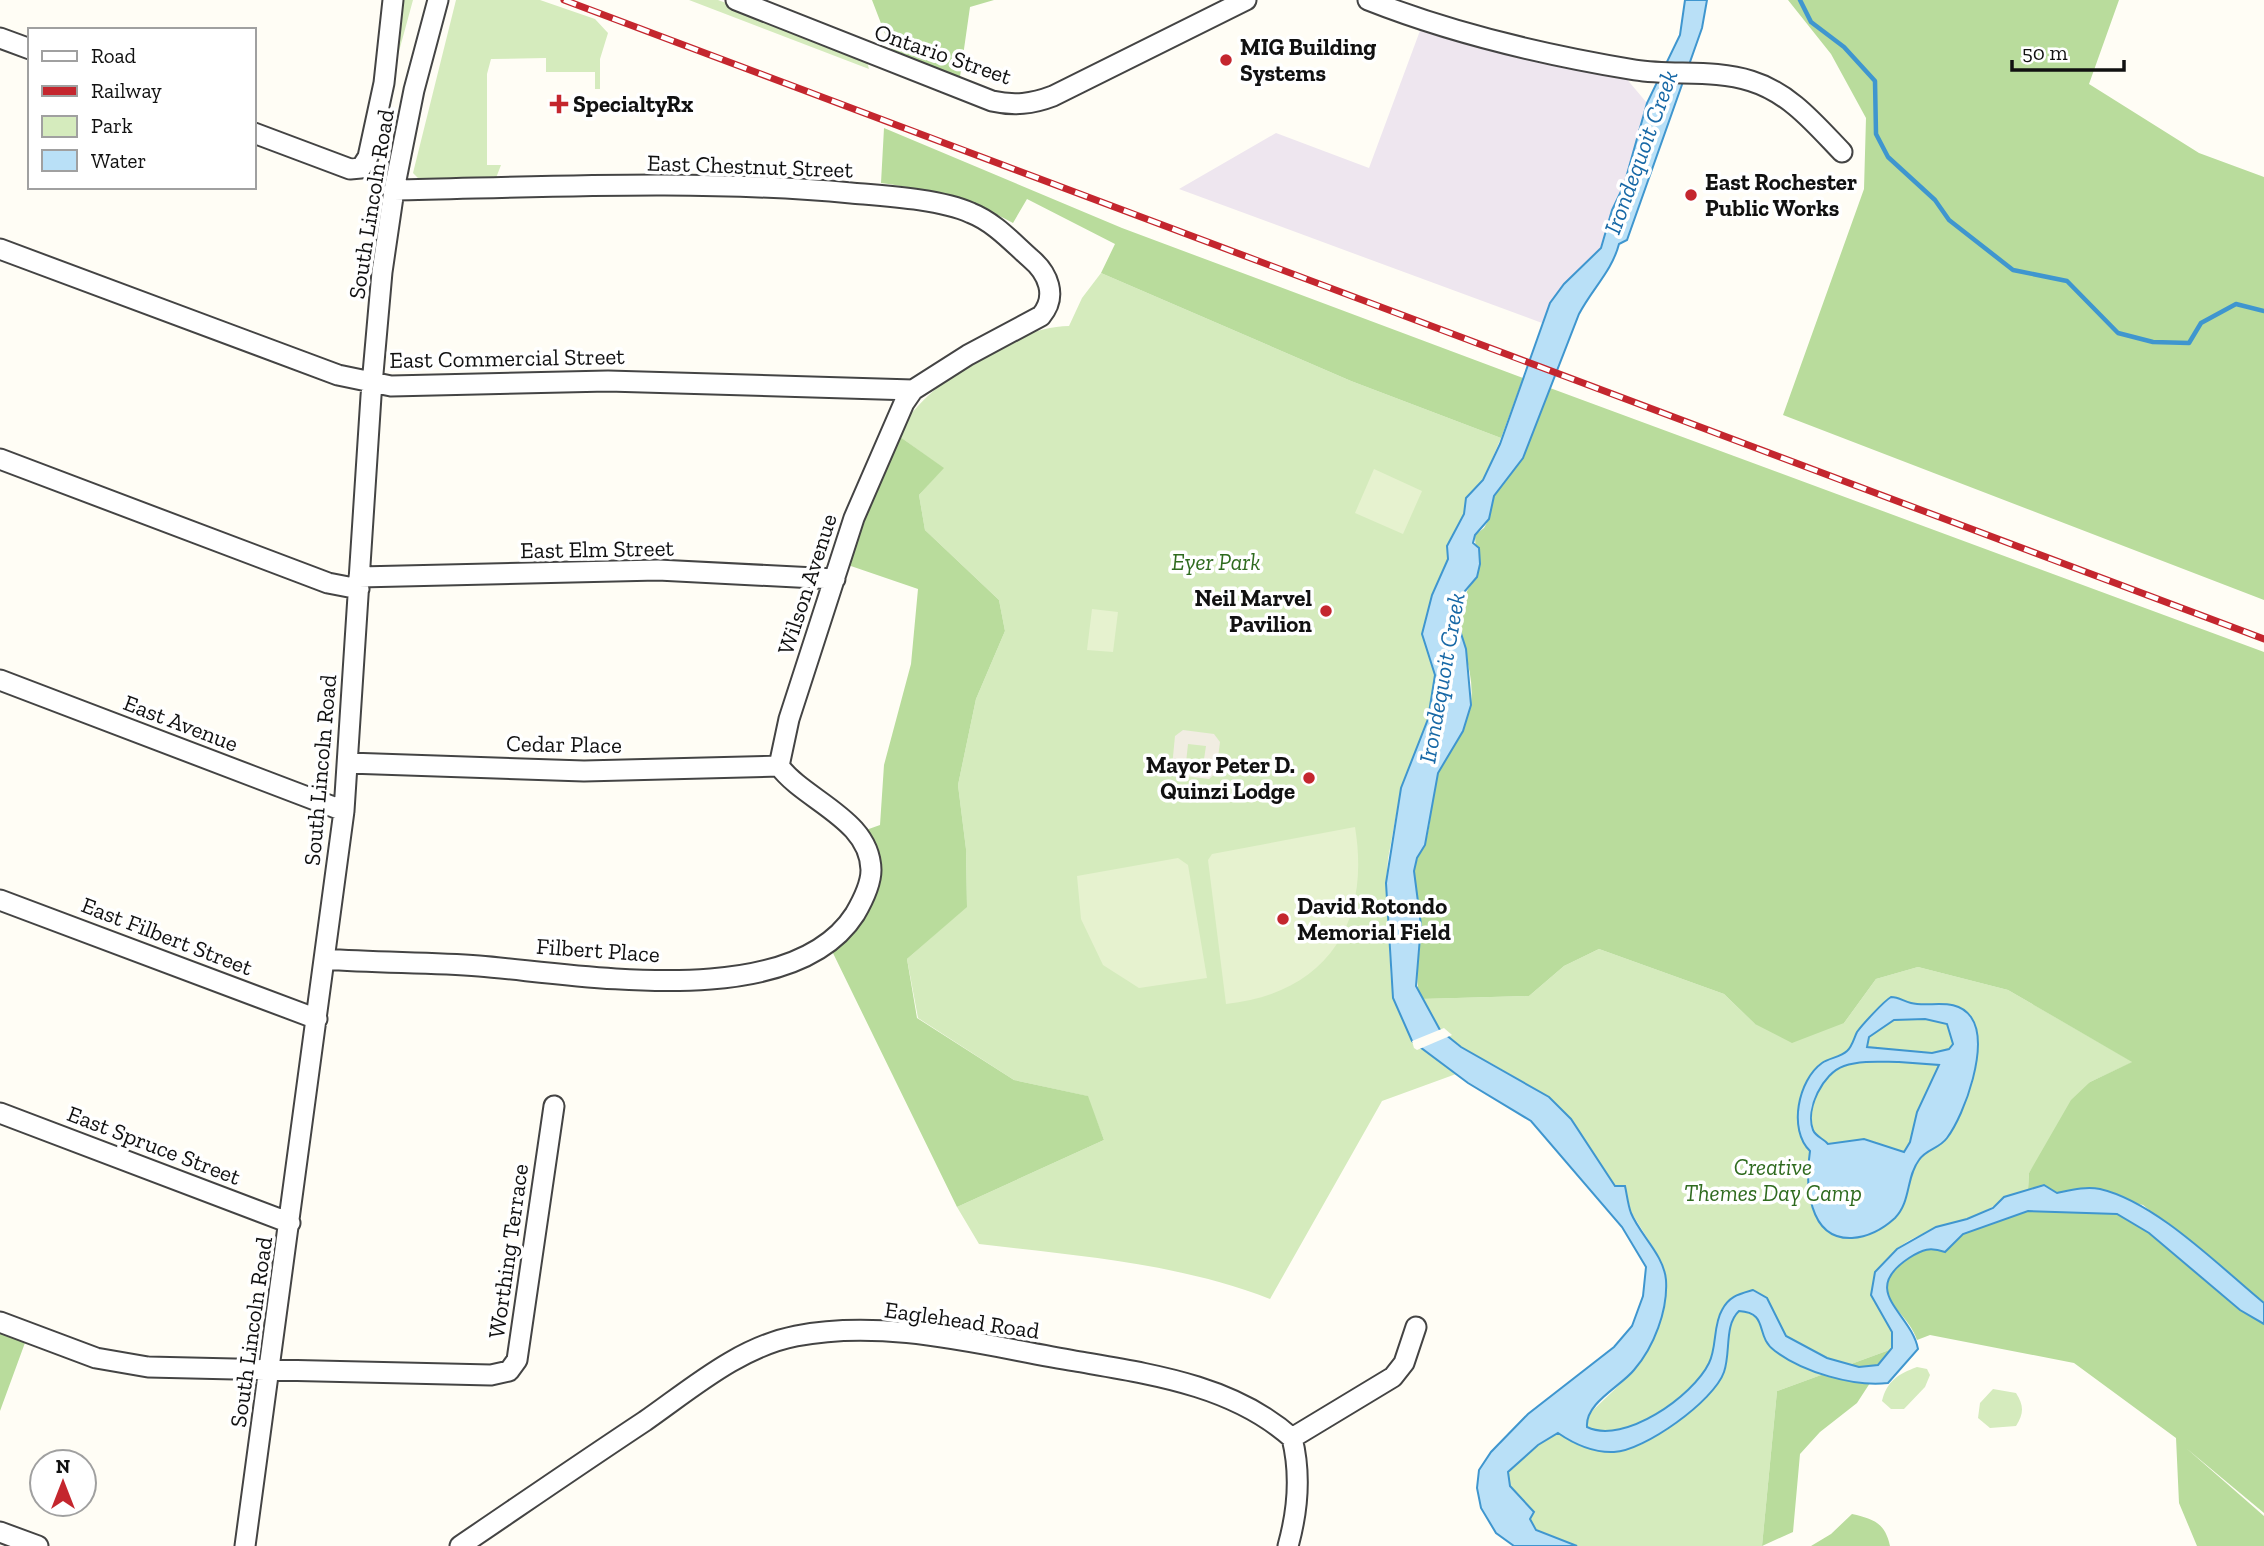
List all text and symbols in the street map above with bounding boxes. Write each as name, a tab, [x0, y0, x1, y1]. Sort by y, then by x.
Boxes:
street label: Ontario Street	[871, 17, 1016, 91]
legend	[28, 28, 256, 189]
scale bar	[2012, 28, 2124, 72]
place label: MIG Building Systems	[1240, 33, 1376, 87]
text: 50 m	[2022, 40, 2068, 65]
text: Road	[91, 43, 137, 68]
marker: MIG Building Systems	[1218, 52, 1234, 68]
water label: Irondequoit Creek	[1597, 66, 1684, 238]
text: Railway	[91, 78, 162, 103]
place label: SpecialtyRx	[573, 90, 694, 118]
marker: SpecialtyRx	[551, 96, 567, 112]
street label: South Lincoln Road	[342, 107, 400, 301]
text: Park	[91, 113, 133, 138]
text: Water	[91, 148, 146, 173]
street label: East Chestnut Street	[647, 148, 854, 184]
place label: East Rochester Public Works	[1705, 168, 1857, 222]
marker: East Rochester Public Works	[1683, 187, 1699, 203]
street label: East Commercial Street	[389, 342, 625, 374]
street label: Wilson Avenue	[771, 510, 843, 658]
street label: East Elm Street	[520, 534, 675, 564]
park label: Eyer Park	[1171, 548, 1261, 576]
place label: Neil Marvel Pavilion	[1195, 584, 1312, 638]
water label: Irondequoit Creek	[1412, 590, 1471, 765]
marker: Neil Marvel Pavilion	[1318, 603, 1334, 619]
street label: South Lincoln Road	[298, 673, 342, 867]
street label: East Avenue	[120, 688, 242, 758]
street label: Cedar Place	[506, 729, 622, 759]
place label: Mayor Peter D. Quinzi Lodge	[1146, 751, 1295, 805]
marker: Mayor Peter D. Quinzi Lodge	[1301, 770, 1317, 786]
street label: East Filbert Street	[78, 891, 257, 982]
place label: David Rotondo Memorial Field	[1297, 892, 1451, 946]
marker: David Rotondo Memorial Field	[1275, 911, 1291, 927]
street label: Filbert Place	[535, 932, 661, 968]
street label: East Spruce Street	[63, 1099, 245, 1191]
park label: Creative Themes Day Camp	[1684, 1153, 1862, 1207]
street label: Worthing Terrace	[482, 1162, 534, 1340]
street label: South Lincoln Road	[224, 1235, 278, 1429]
street label: Eaglehead Road	[883, 1295, 1042, 1345]
north arrow	[28, 1448, 98, 1518]
text: N	[56, 1455, 70, 1478]

